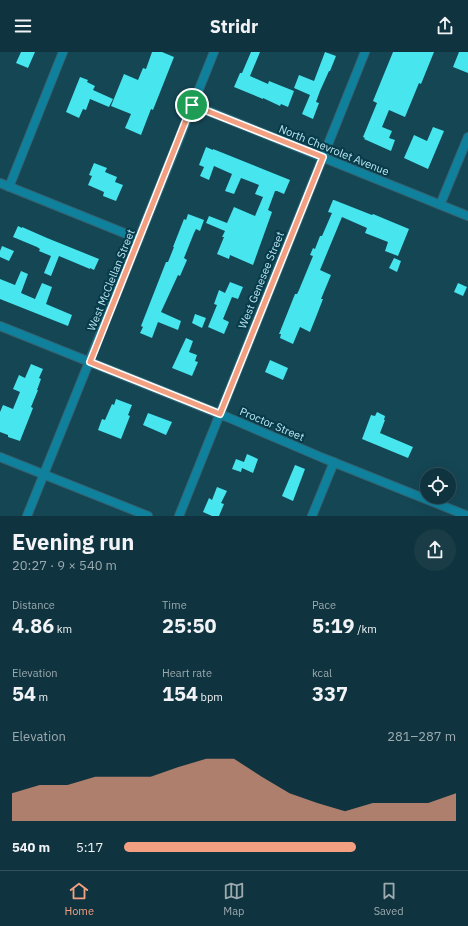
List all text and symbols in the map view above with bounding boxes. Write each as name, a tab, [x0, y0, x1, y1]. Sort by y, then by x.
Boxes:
icon: menu	[12, 15, 34, 37]
text: Stridr	[210, 15, 258, 38]
icon: share	[434, 15, 456, 37]
pin	[175, 88, 209, 122]
icon: arrive	[181, 94, 203, 116]
street label: North Chevrolet Avenue	[277, 121, 391, 179]
street label: West McClellan Street	[84, 227, 138, 333]
street label: West Genesee Street	[235, 229, 287, 331]
street label: Proctor Street	[238, 404, 307, 444]
map controls	[420, 468, 456, 504]
button: locate	[420, 468, 456, 504]
text: Evening run	[12, 527, 134, 556]
button: share	[414, 529, 456, 571]
text: 20:27 · 9 × 540 m	[12, 557, 117, 574]
text: Distance	[12, 598, 55, 612]
text: Time	[162, 598, 187, 612]
text: Pace	[312, 598, 336, 612]
text: 4.86	[12, 612, 54, 639]
text: 25:50	[162, 612, 217, 639]
text: 5:19	[312, 612, 355, 639]
text: km	[54, 622, 72, 636]
text: /km	[355, 622, 377, 636]
text: Elevation	[12, 666, 58, 680]
text: Heart rate	[162, 666, 212, 680]
text: kcal	[312, 666, 332, 680]
text: 54	[12, 680, 36, 707]
text: 154	[162, 680, 198, 707]
text: 337	[312, 680, 348, 707]
text: m	[36, 690, 48, 704]
text: bpm	[198, 690, 223, 704]
text: Elevation	[12, 728, 66, 745]
text: 281–287 m	[387, 728, 456, 745]
text: 540 m	[12, 839, 50, 856]
text: 5:17	[76, 839, 103, 856]
tab: Home	[64, 880, 94, 918]
tab: Map	[223, 880, 245, 918]
tab: Saved	[374, 880, 404, 918]

